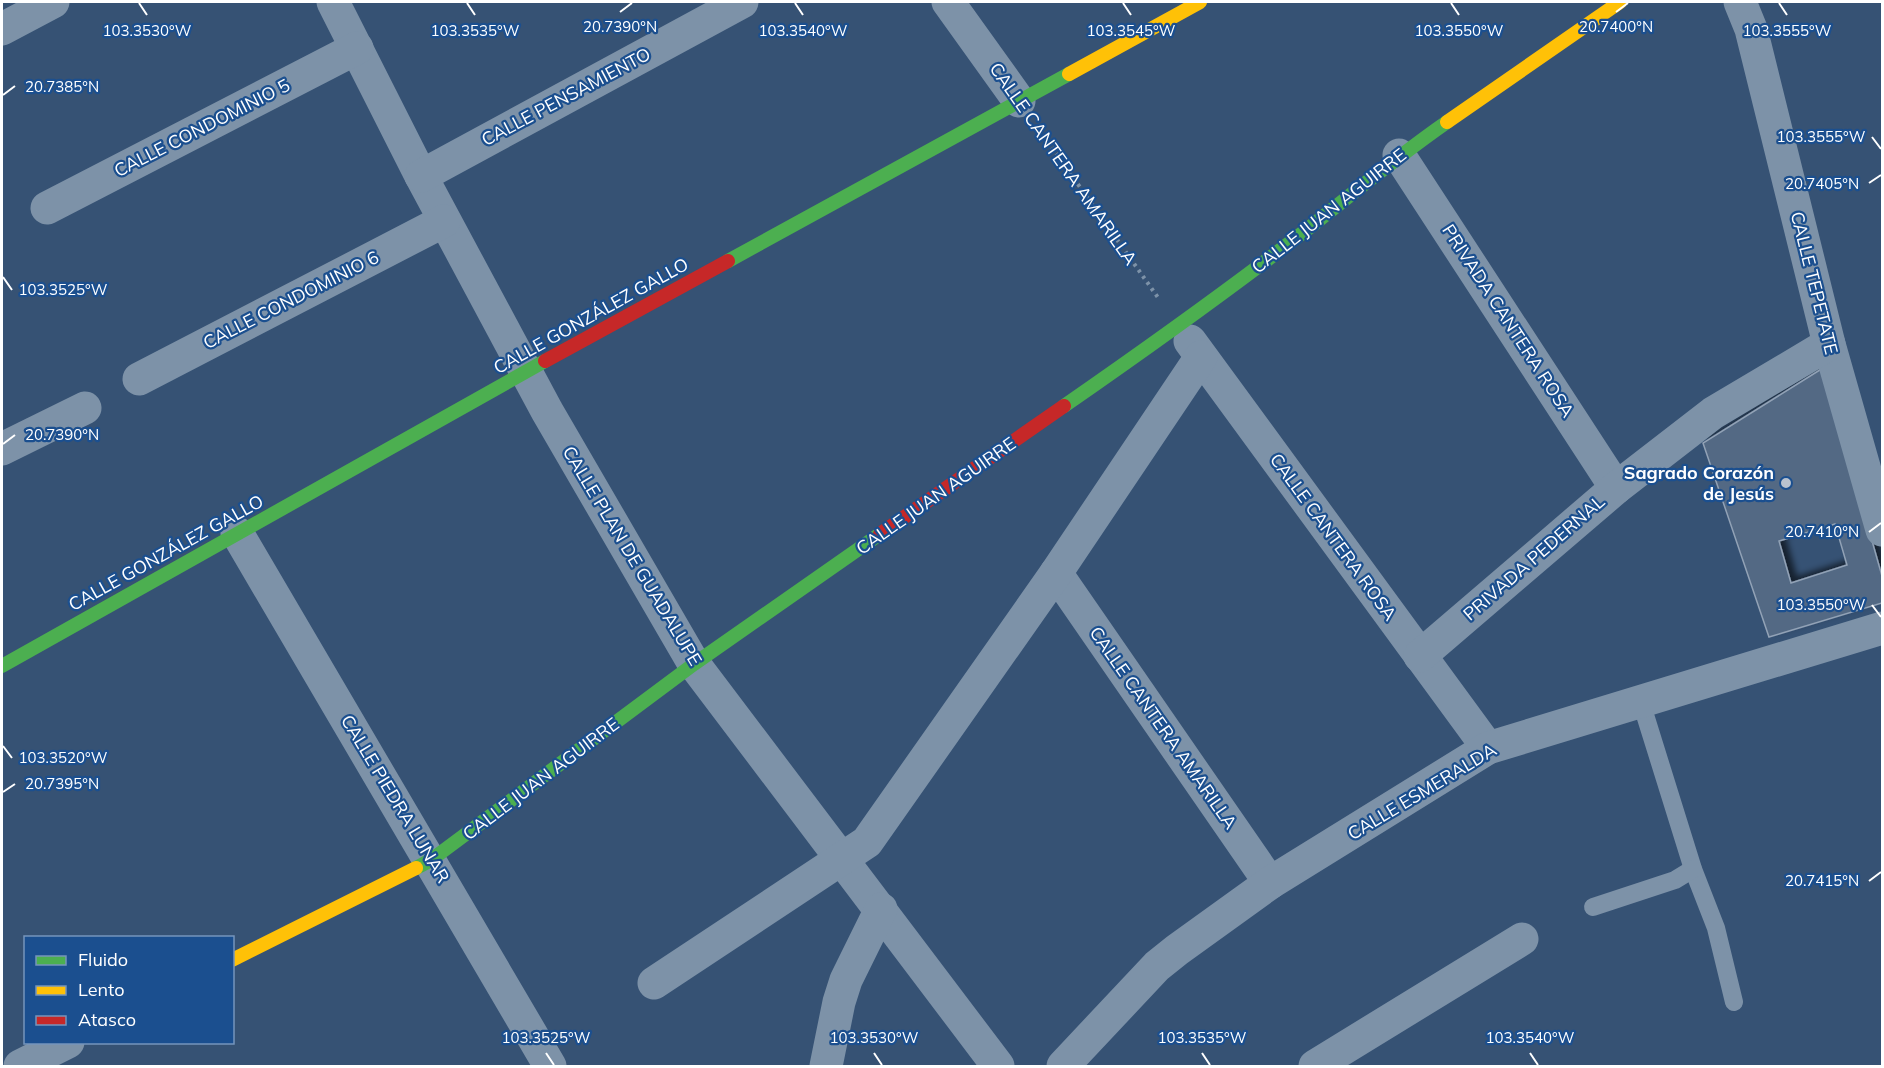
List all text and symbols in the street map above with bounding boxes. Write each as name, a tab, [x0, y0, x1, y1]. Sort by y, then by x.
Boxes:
text: 20.7390°N	[583, 17, 657, 36]
text: 20.7400°N	[1579, 17, 1653, 36]
text: 103.3530°W	[103, 21, 192, 40]
text: 103.3535°W	[431, 21, 520, 40]
text: 103.3540°W	[759, 21, 848, 40]
text: 103.3545°W	[1087, 21, 1176, 40]
text: 103.3550°W	[1415, 21, 1504, 40]
text: 103.3555°W	[1743, 21, 1832, 40]
street label: CALLE PENSAMIENTO	[477, 42, 654, 151]
street label: CALLE CANTERA AMARILLA	[985, 58, 1142, 269]
street label: CALLE CONDOMINIO 5	[110, 73, 294, 182]
text: 20.7385°N	[25, 77, 99, 96]
text: 103.3555°W	[1777, 127, 1866, 146]
street label: CALLE JUAN AGUIRRE	[1247, 143, 1411, 278]
text: 20.7405°N	[1785, 174, 1859, 193]
street label: CALLE TEPETATE	[1786, 209, 1843, 357]
street label: PRIVADA CANTERA ROSA	[1437, 220, 1580, 422]
street label: CALLE CONDOMINIO 6	[199, 245, 383, 354]
street label: CALLE GONZÁLEZ GALLO	[489, 252, 692, 379]
text: 103.3525°W	[19, 280, 108, 299]
text: 20.7390°N	[25, 425, 99, 444]
street label: CALLE JUAN AGUIRRE	[851, 432, 1020, 559]
street label: CALLE PLAN DE GUADALUPE	[558, 442, 707, 670]
street label: CALLE CANTERA ROSA	[1265, 449, 1402, 625]
place label: Sagrado Corazón de Jesús	[1624, 461, 1774, 505]
marker: Sagrado Corazón de Jesús	[1779, 476, 1793, 490]
street label: CALLE GONZÁLEZ GALLO	[64, 489, 267, 616]
street label: PRIVADA PEDERNAL	[1458, 490, 1609, 625]
text: 20.7410°N	[1785, 522, 1859, 541]
text: 103.3550°W	[1777, 595, 1866, 614]
street label: CALLE CANTERA AMARILLA	[1085, 622, 1242, 833]
street label: CALLE PIEDRA LUNAR	[336, 710, 455, 887]
street label: CALLE JUAN AGUIRRE	[458, 712, 623, 845]
street label: CALLE ESMERALDA	[1343, 738, 1500, 845]
text: 103.3520°W	[19, 748, 108, 767]
text: 20.7395°N	[25, 774, 99, 793]
text: 20.7415°N	[1785, 871, 1859, 890]
legend	[24, 936, 234, 1044]
text: Fluido	[78, 948, 128, 971]
text: Lento	[78, 978, 125, 1001]
text: Atasco	[78, 1008, 136, 1031]
text: 103.3525°W	[502, 1028, 591, 1047]
text: 103.3530°W	[830, 1028, 919, 1047]
text: 103.3535°W	[1158, 1028, 1247, 1047]
text: 103.3540°W	[1486, 1028, 1575, 1047]

